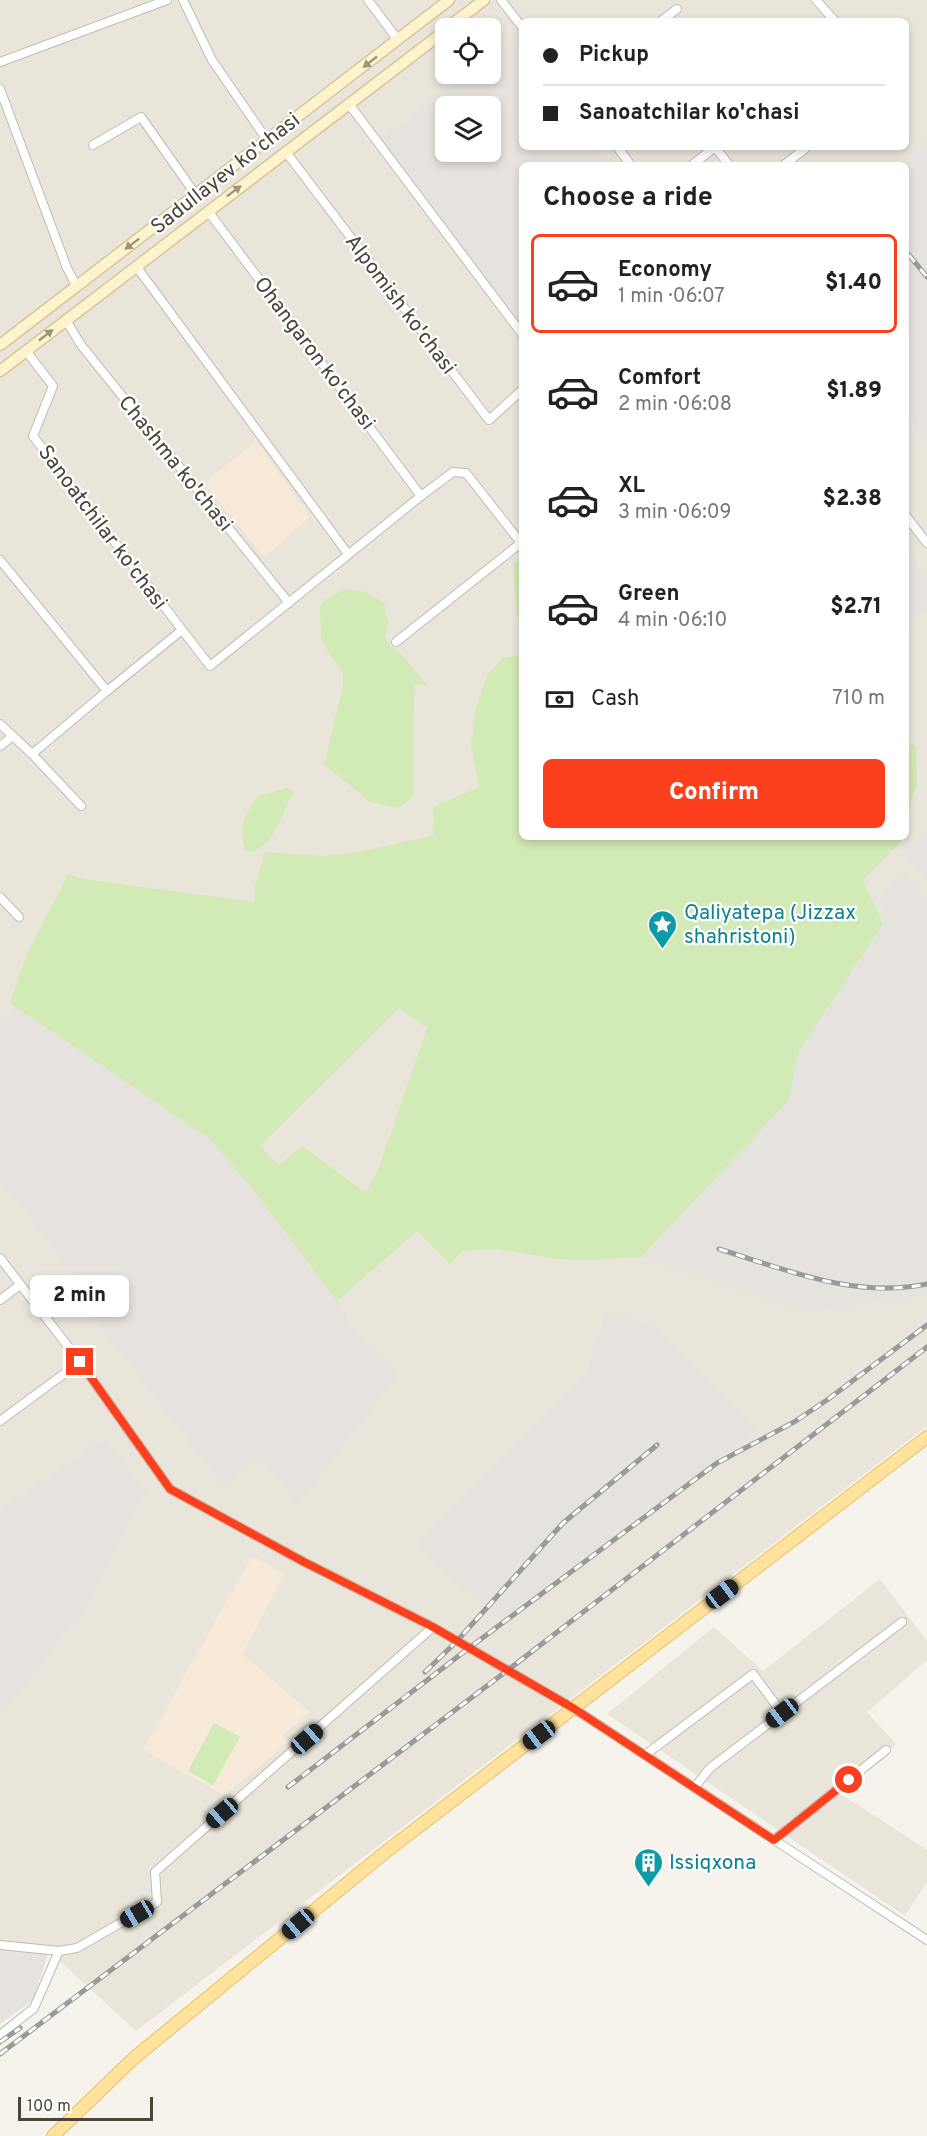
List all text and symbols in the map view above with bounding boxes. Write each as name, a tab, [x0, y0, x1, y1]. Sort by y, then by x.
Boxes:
map controls	[435, 18, 501, 162]
button: locate	[435, 18, 501, 84]
text: Pickup	[579, 42, 649, 69]
one-way arrow	[362, 55, 377, 67]
button: layers	[435, 96, 501, 162]
text: Sanoatchilar ko'chasi	[579, 100, 800, 127]
street label: Sadullayev ko'chasi	[146, 107, 306, 241]
text: Choose a ride	[543, 181, 713, 215]
one-way arrow	[226, 185, 242, 197]
street label: Alpomish ko'chasi	[338, 229, 461, 380]
one-way arrow	[124, 238, 140, 251]
icon: car	[546, 257, 600, 311]
text: Economy	[618, 257, 712, 284]
text: $1.40	[825, 270, 882, 297]
street label: Ohangaron ko'chasi	[247, 272, 380, 436]
text: 1 min · 06:07	[618, 284, 725, 310]
one-way arrow	[39, 330, 54, 342]
icon: car	[546, 365, 600, 419]
text: Comfort	[618, 365, 701, 392]
text: $1.89	[826, 378, 882, 405]
street label: Chashma ko'chasi	[112, 390, 238, 538]
text: 2 min · 06:08	[618, 392, 732, 418]
street label: Sanoatchilar ko'chasi	[31, 440, 173, 616]
icon: car	[546, 473, 600, 527]
text: XL	[618, 473, 645, 500]
text: $2.38	[823, 486, 882, 513]
text: 3 min · 06:09	[618, 500, 731, 526]
icon: car	[546, 581, 600, 635]
text: Green	[618, 581, 680, 608]
text: $2.71	[830, 594, 882, 621]
text: 4 min · 06:10	[618, 608, 727, 634]
icon: cash	[543, 683, 576, 716]
text: Cash	[591, 686, 640, 713]
text: 710 m	[832, 686, 885, 712]
button: Confirm	[543, 759, 885, 828]
place label: Qaliyatepa (Jizzax shahristoni)	[684, 900, 856, 951]
place icon: Qaliyatepa (Jizzax shahristoni)	[647, 908, 679, 950]
callout: 2 min	[31, 1275, 130, 1317]
text: 2 min	[53, 1283, 106, 1309]
route end	[66, 1348, 93, 1375]
car	[702, 1576, 742, 1612]
car	[762, 1695, 802, 1731]
car	[519, 1717, 559, 1753]
car	[288, 1720, 326, 1758]
route start	[835, 1766, 862, 1793]
car	[203, 1794, 241, 1832]
building icon: Issiqxona	[632, 1846, 664, 1888]
place label: Issiqxona	[669, 1850, 756, 1877]
car	[117, 1897, 157, 1931]
car	[278, 1906, 318, 1942]
scale bar	[18, 2094, 153, 2122]
text: 100 m	[27, 2097, 71, 2117]

